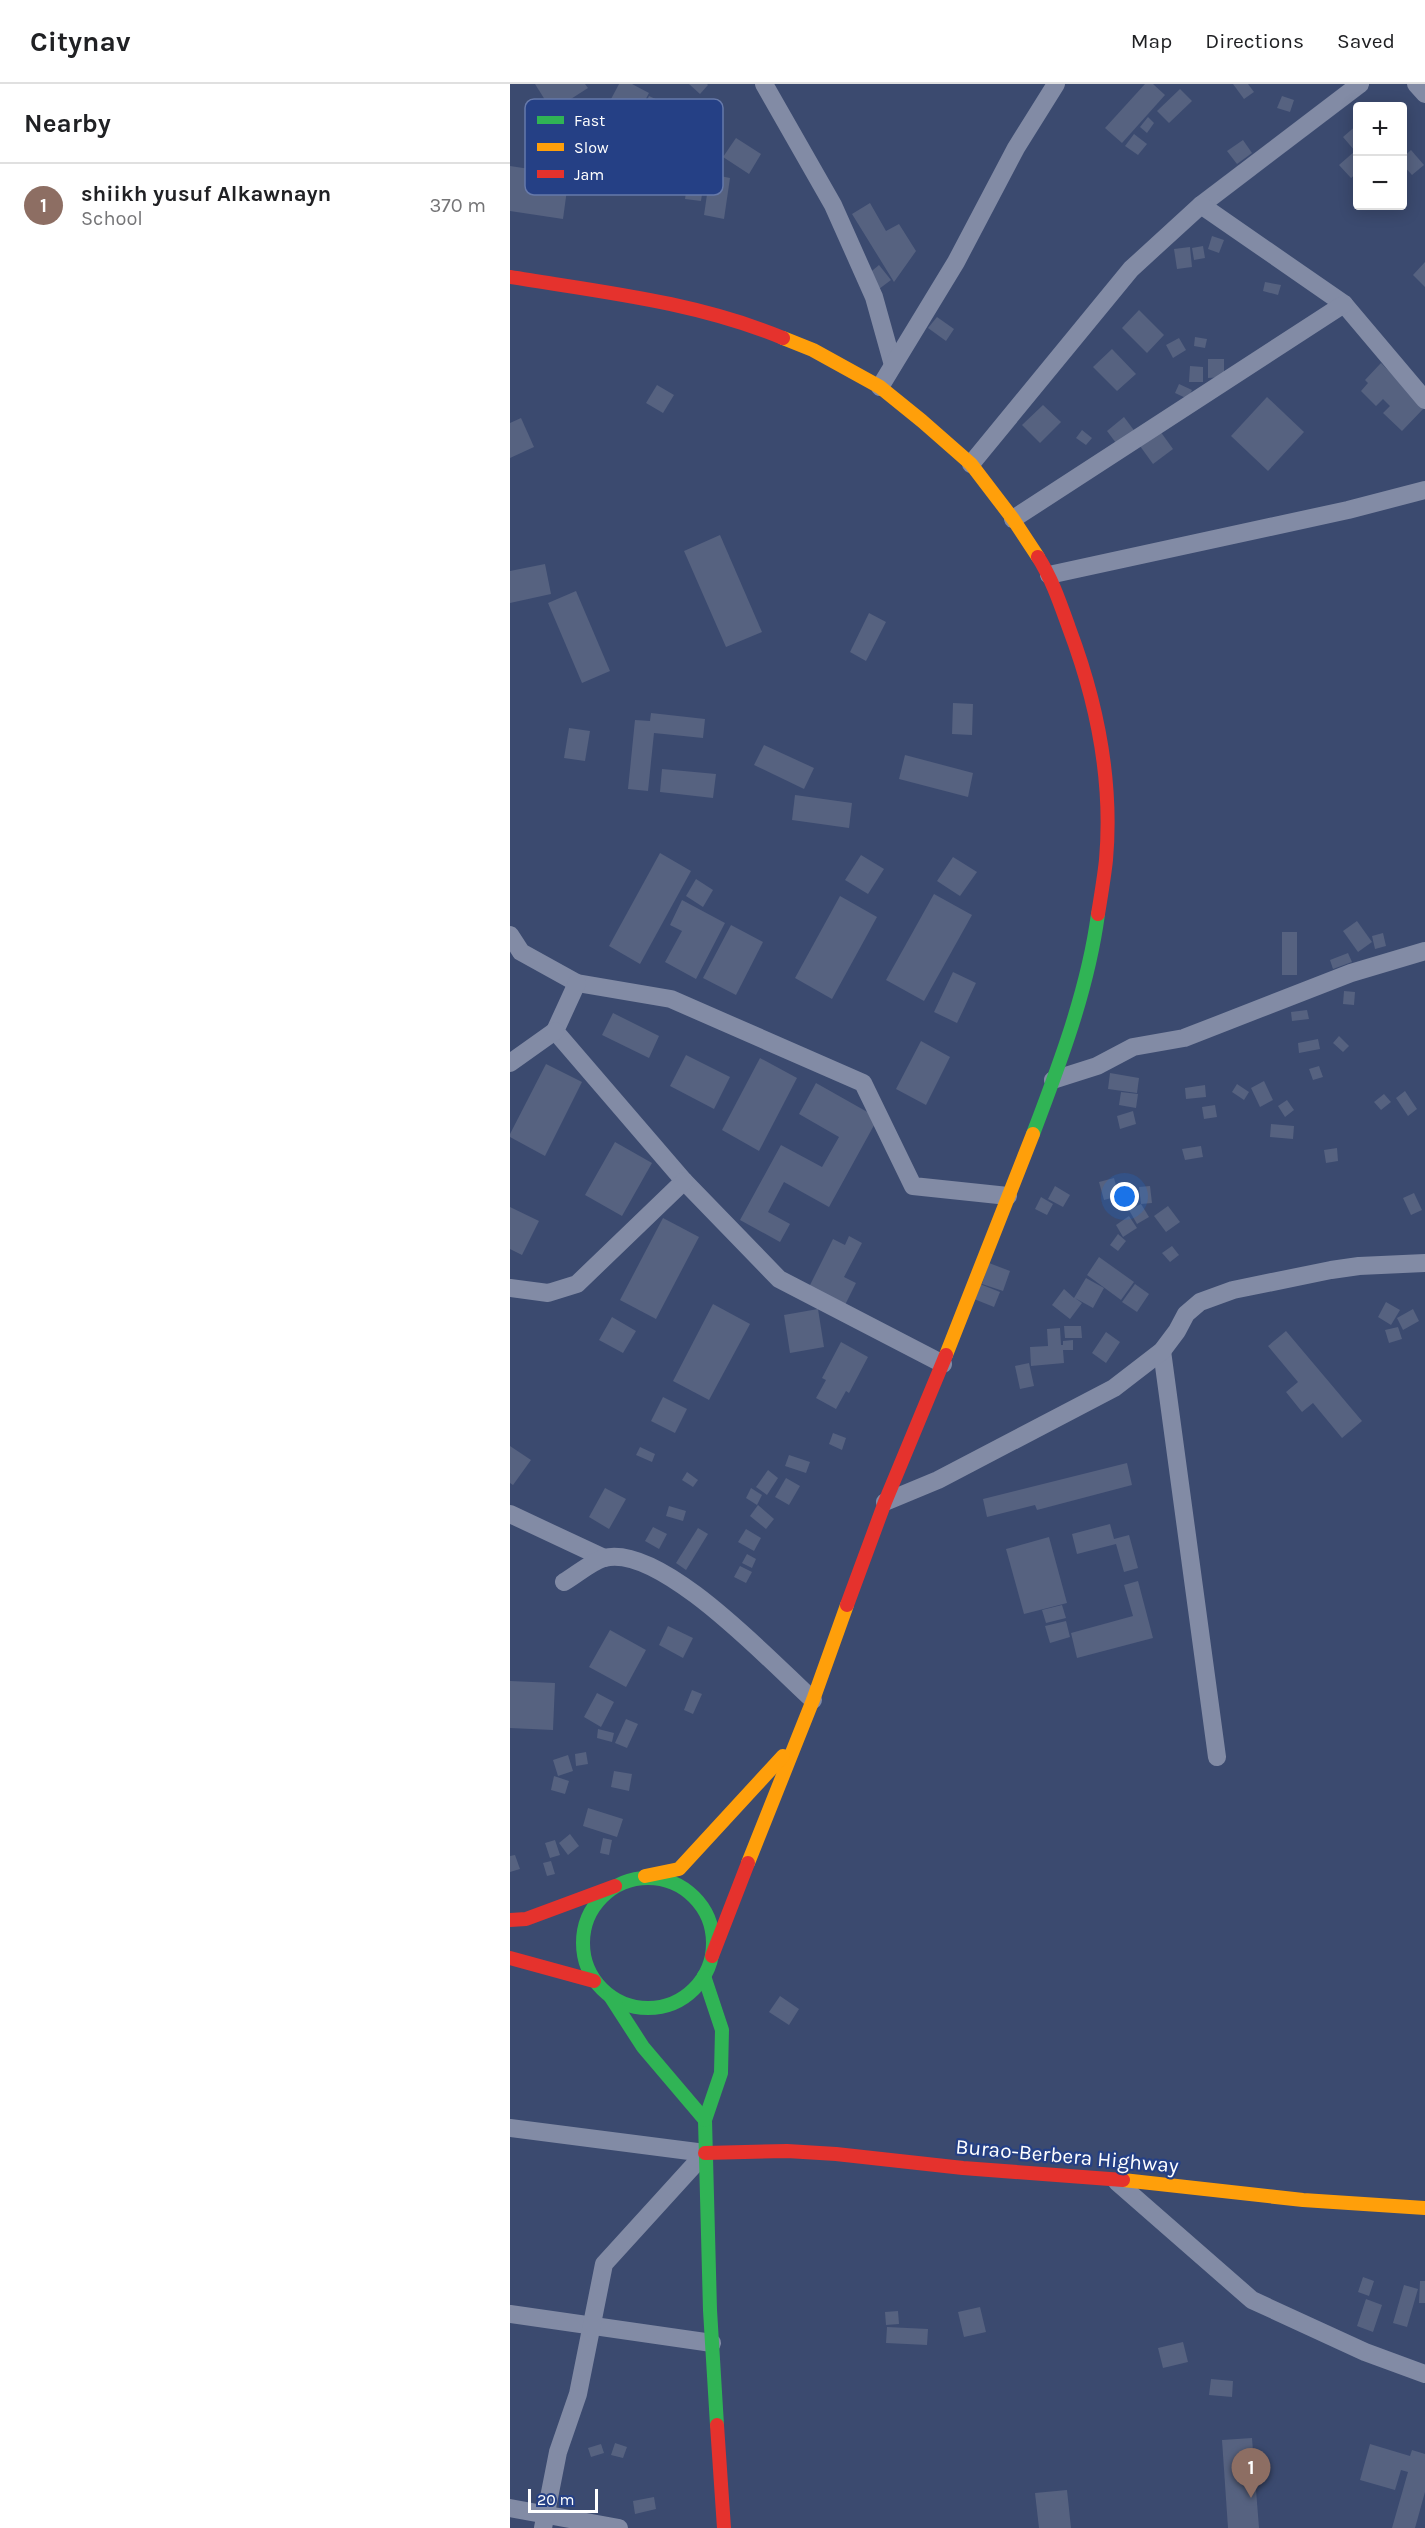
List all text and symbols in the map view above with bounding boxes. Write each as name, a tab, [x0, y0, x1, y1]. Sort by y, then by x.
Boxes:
text: Citynav	[30, 25, 130, 58]
text: Map	[1131, 29, 1172, 53]
text: Directions	[1205, 29, 1304, 53]
text: Saved	[1337, 29, 1395, 53]
legend	[525, 99, 723, 195]
map controls	[1353, 102, 1407, 210]
button: +	[1353, 102, 1407, 156]
text: Nearby	[24, 108, 111, 139]
text: Fast	[574, 111, 605, 130]
text: Slow	[574, 138, 609, 157]
button: −	[1353, 156, 1407, 210]
text: Jam	[574, 165, 604, 184]
text: shiikh yusuf Alkawnayn	[81, 181, 331, 207]
text: 1	[40, 194, 47, 217]
text: 370 m	[429, 194, 486, 217]
text: School	[81, 207, 143, 230]
your location	[1110, 1182, 1139, 1211]
street label: Burao-Berbera Highway	[954, 2134, 1180, 2178]
pin: 1	[1232, 2448, 1270, 2498]
scale bar	[528, 2486, 598, 2514]
text: 20 m	[537, 2490, 575, 2509]

